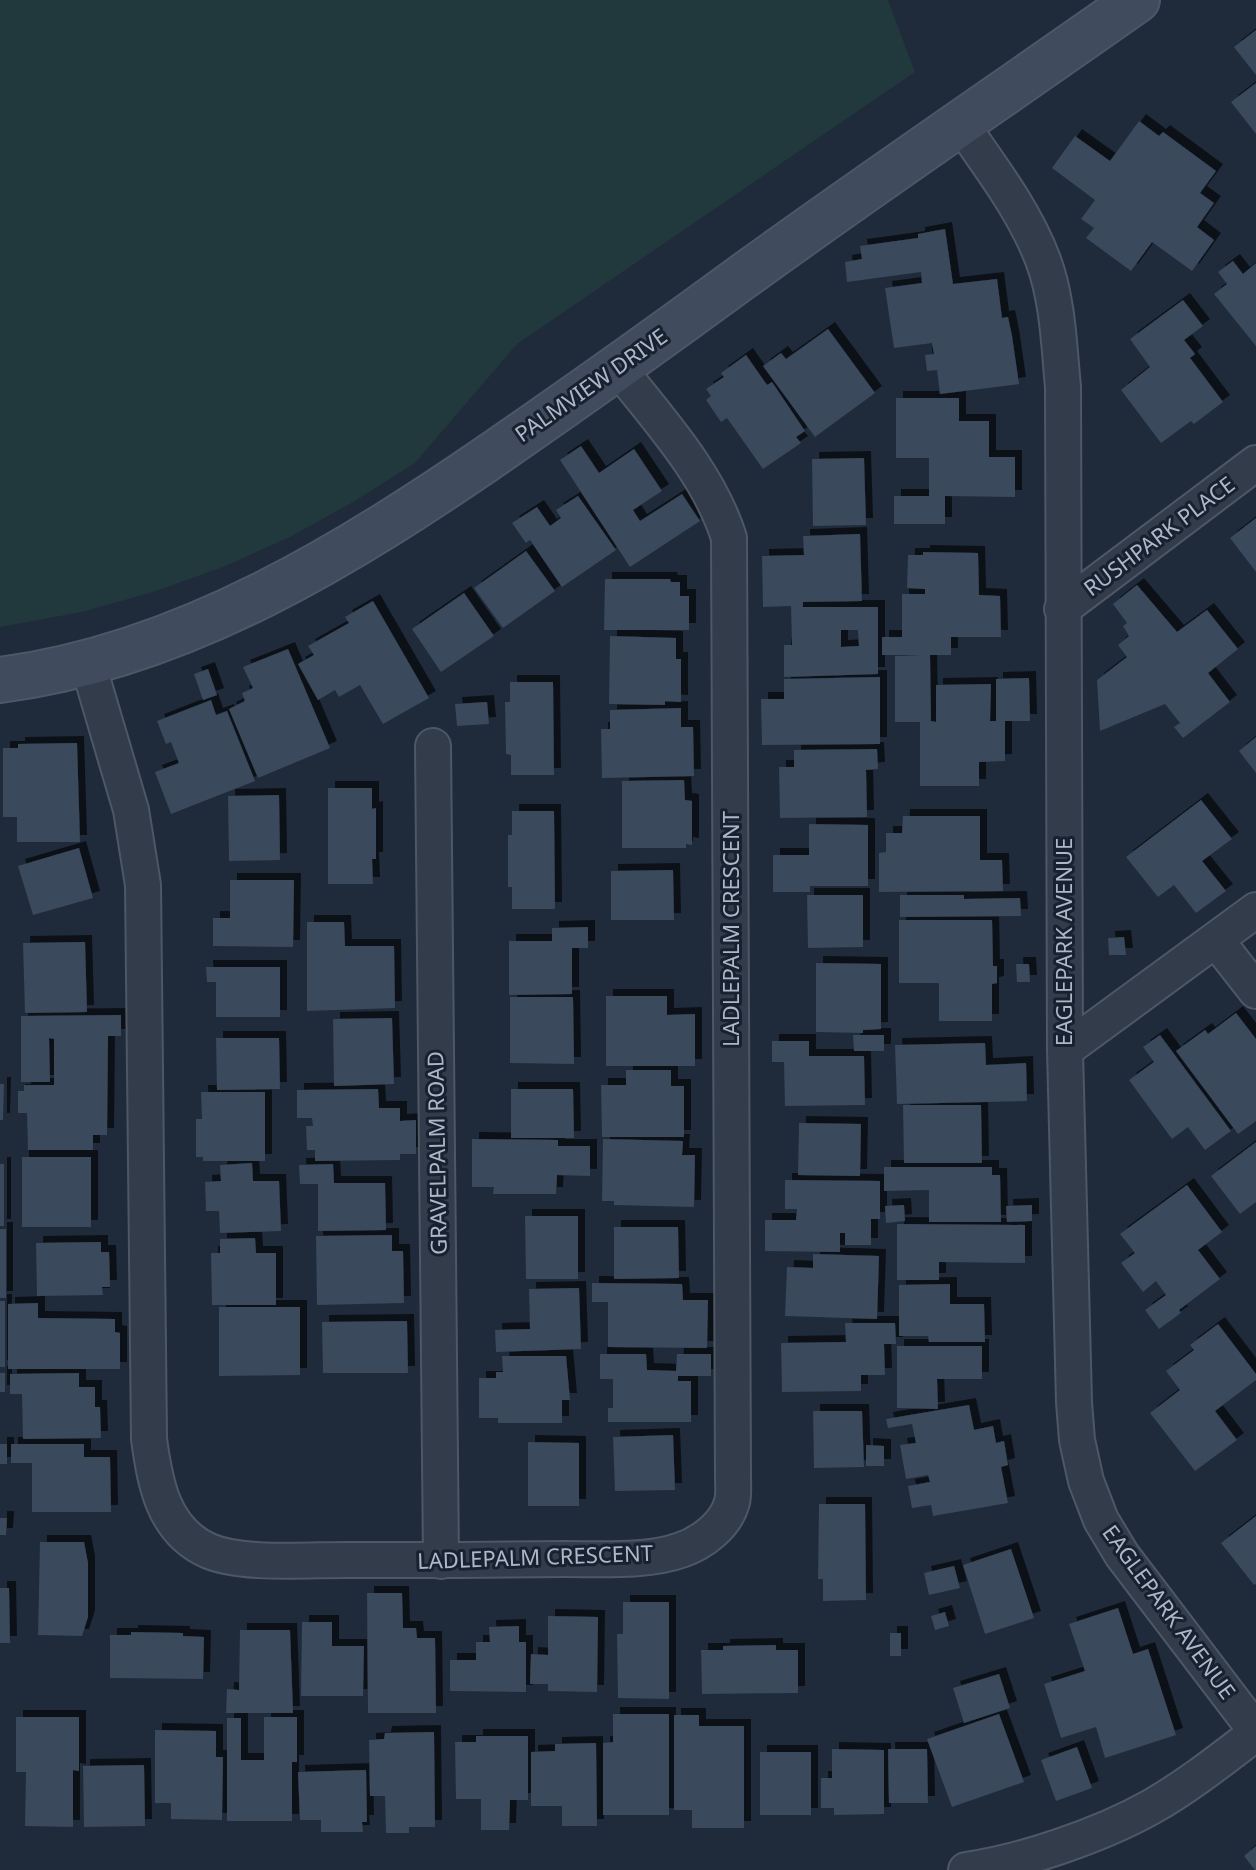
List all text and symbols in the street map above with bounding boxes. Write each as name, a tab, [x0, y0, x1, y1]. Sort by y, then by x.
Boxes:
street label: PALMVIEW DRIVE	[508, 320, 673, 448]
street label: RUSHPARK PLACE	[1077, 468, 1240, 602]
street label: LADLEPALM CRESCENT	[715, 811, 745, 1047]
street label: EAGLEPARK AVENUE	[1048, 838, 1078, 1046]
street label: GRAVELPALM ROAD	[419, 1051, 453, 1255]
street label: EAGLEPARK AVENUE	[1096, 1518, 1243, 1705]
street label: LADLEPALM CRESCENT	[417, 1537, 653, 1575]

